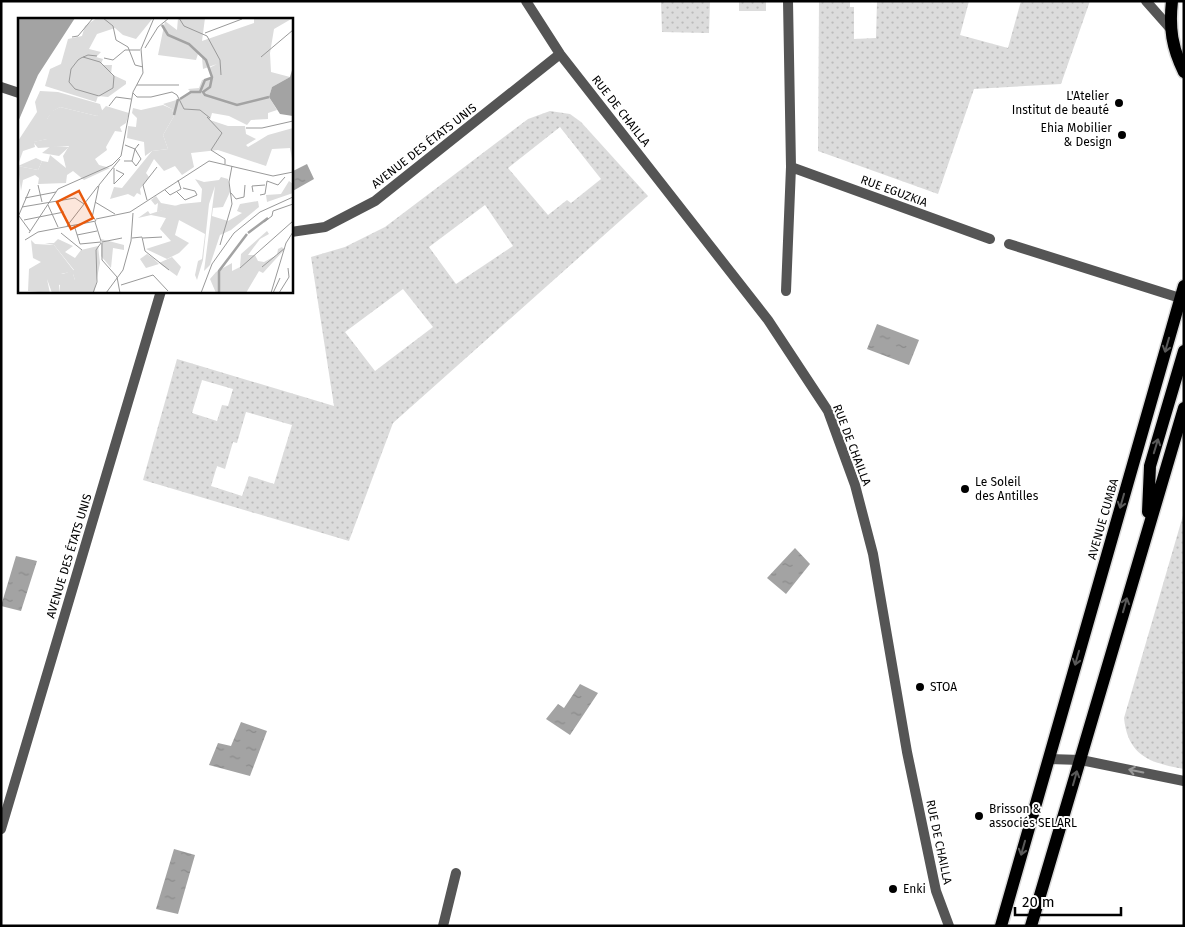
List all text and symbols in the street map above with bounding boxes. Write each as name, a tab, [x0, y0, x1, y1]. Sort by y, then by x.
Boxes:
inset map	[18, 18, 292, 292]
street label: RUE DE CHAILLA	[589, 73, 653, 149]
place label: L'Atelier Institut de beauté	[1012, 89, 1109, 117]
marker: L'Atelier Institut de beauté	[1113, 97, 1125, 109]
street label: AVENUE DES ÉTATS UNIS	[368, 100, 480, 191]
place label: Ehia Mobilier & Design	[1041, 121, 1112, 149]
marker: Ehia Mobilier & Design	[1116, 129, 1128, 141]
street label: RUE EGUZKIA	[859, 172, 929, 210]
one-way arrow	[1162, 337, 1171, 353]
street label: RUE DE CHAILLA	[830, 402, 874, 488]
one-way arrow	[1151, 439, 1161, 455]
place label: Le Soleil des Antilles	[975, 475, 1039, 503]
street label: AVENUE CUMBA	[1085, 477, 1121, 561]
marker: Le Soleil des Antilles	[959, 483, 971, 495]
street label: AVENUE DES ÉTATS UNIS	[42, 491, 95, 620]
one-way arrow	[1117, 493, 1127, 509]
one-way arrow	[1121, 598, 1131, 614]
one-way arrow	[1072, 649, 1082, 665]
place label: STOA	[930, 680, 957, 694]
marker: STOA	[914, 681, 926, 693]
one-way arrow	[1128, 766, 1144, 776]
one-way arrow	[1071, 771, 1081, 787]
street label: RUE DE CHAILLA	[923, 798, 955, 886]
place label: Brisson & associés SELARL	[989, 802, 1077, 830]
marker: Brisson & associés SELARL	[973, 810, 985, 822]
one-way arrow	[1018, 839, 1028, 855]
place label: Enki	[903, 882, 926, 896]
marker: Enki	[887, 883, 899, 895]
scale bar	[1015, 884, 1121, 916]
text: 20 m	[1022, 893, 1055, 911]

